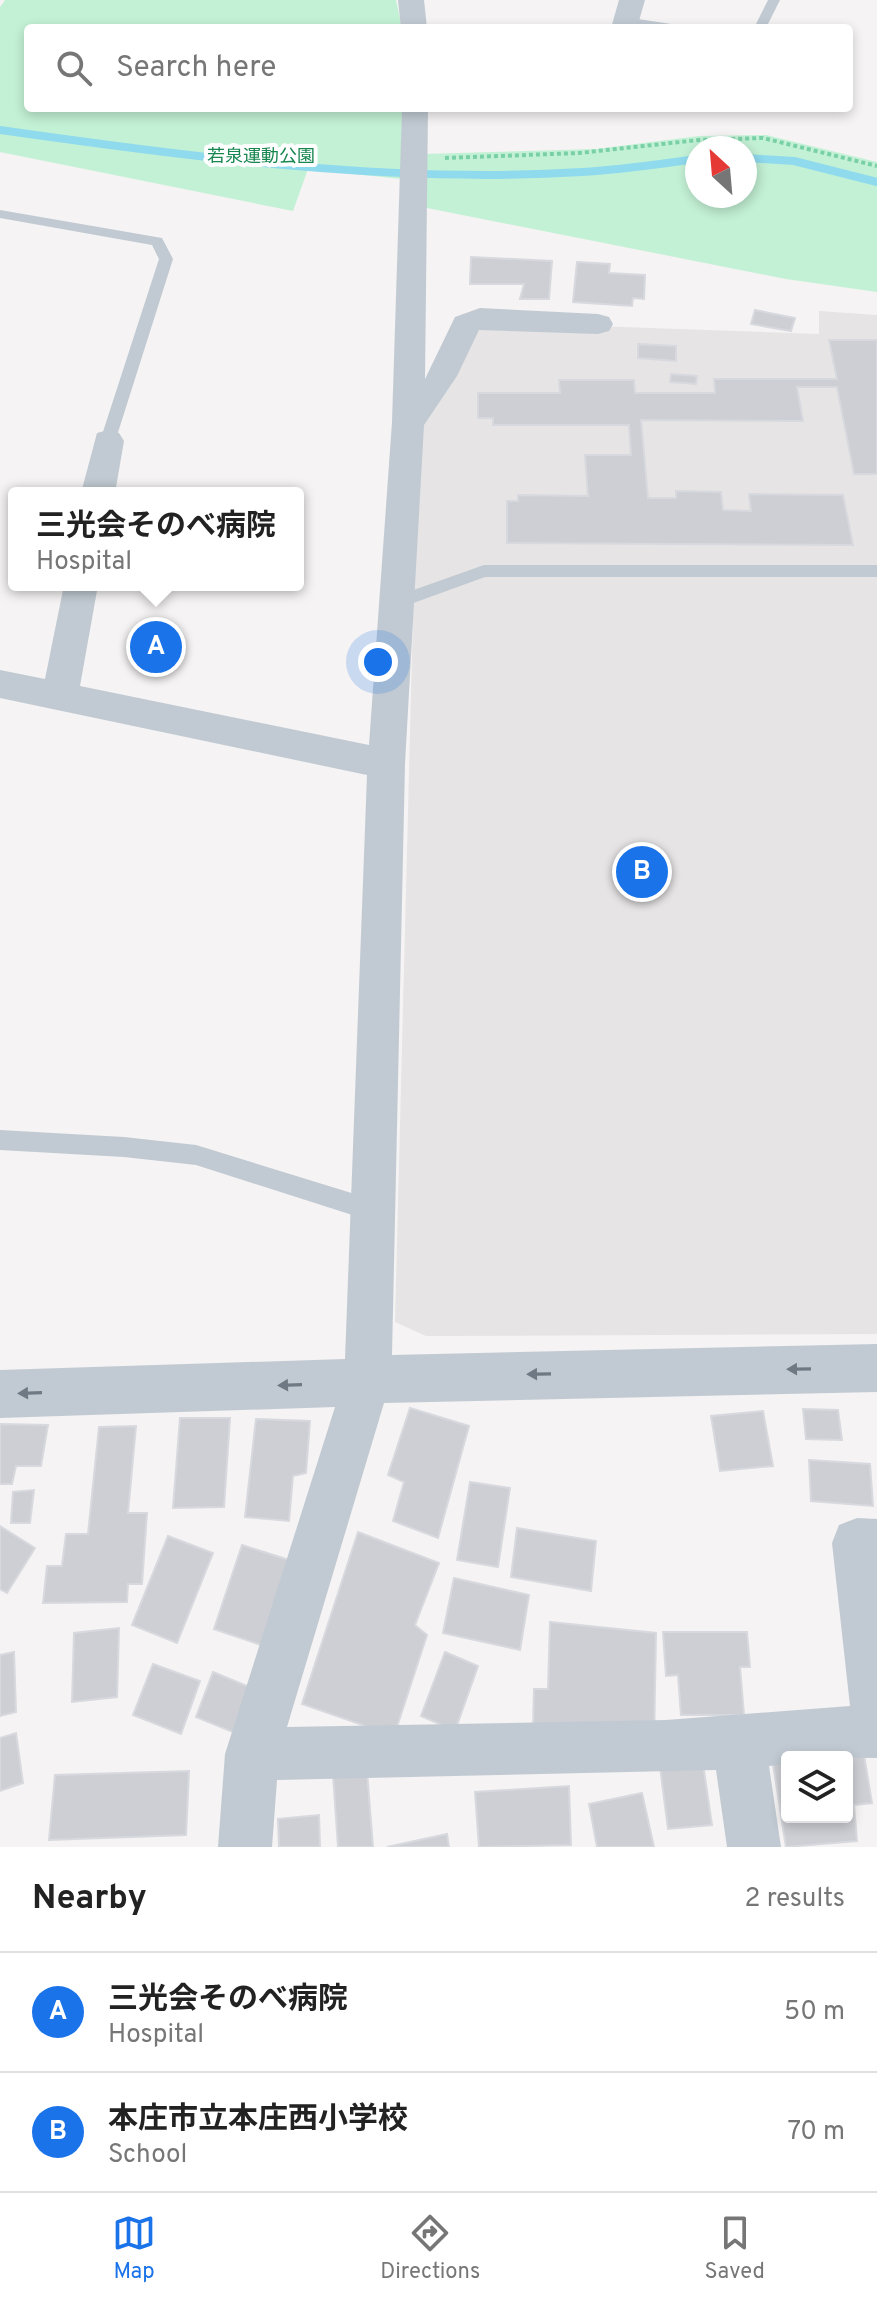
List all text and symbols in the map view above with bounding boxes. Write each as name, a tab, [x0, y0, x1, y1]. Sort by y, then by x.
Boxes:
search box	[24, 24, 853, 112]
icon: search	[52, 46, 96, 90]
text: Search here	[116, 50, 276, 87]
north arrow	[685, 136, 757, 208]
park label: 若泉運動公園	[207, 146, 315, 169]
popup	[8, 487, 304, 591]
text: 三光会そのべ病院	[36, 509, 276, 546]
text: Hospital	[36, 546, 132, 579]
pin: A	[130, 617, 182, 677]
your location	[358, 642, 398, 682]
pin: B	[616, 842, 668, 902]
one-way arrow	[786, 1363, 811, 1376]
one-way arrow	[526, 1368, 551, 1380]
one-way arrow	[277, 1379, 302, 1391]
one-way arrow	[17, 1387, 42, 1399]
map controls	[781, 1751, 853, 1823]
button: layers	[781, 1751, 853, 1823]
text: Nearby	[32, 1878, 147, 1921]
text: 2 results	[745, 1883, 845, 1916]
text: 三光会そのべ病院	[108, 1982, 348, 2019]
text: A	[49, 1996, 67, 2029]
text: 50 m	[784, 1996, 845, 2029]
text: Hospital	[108, 2019, 204, 2052]
text: 本庄市立本庄西小学校	[108, 2102, 408, 2139]
text: B	[49, 2116, 67, 2149]
text: 70 m	[787, 2116, 845, 2149]
text: School	[108, 2139, 187, 2172]
tab: Map	[112, 2211, 156, 2286]
tab: Directions	[380, 2211, 480, 2286]
tab: Saved	[704, 2211, 765, 2286]

